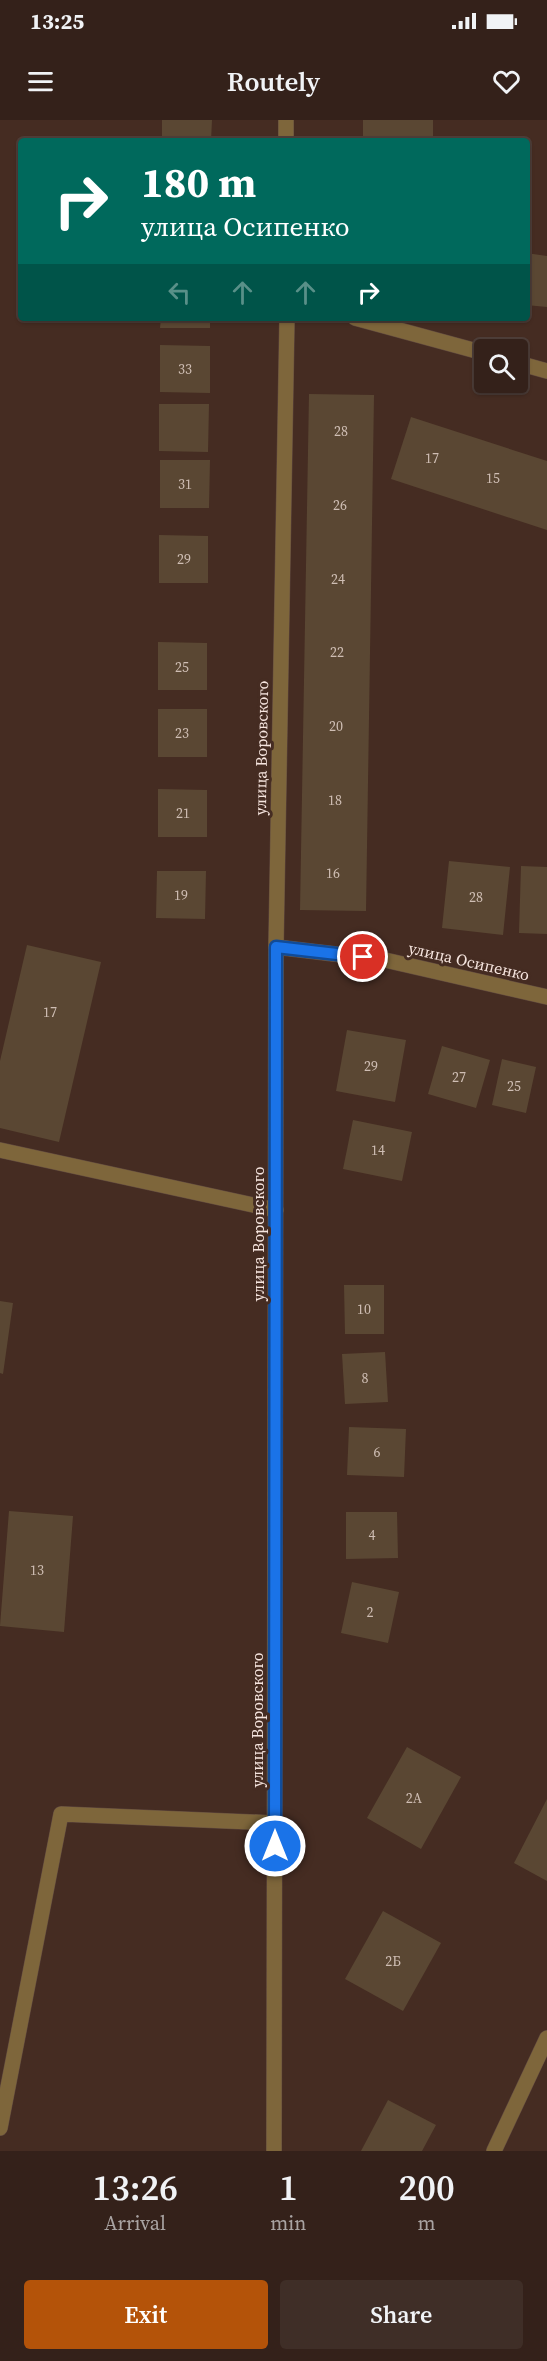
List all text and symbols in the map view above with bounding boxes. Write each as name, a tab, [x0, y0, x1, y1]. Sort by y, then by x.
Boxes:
text: 13:25	[30, 6, 84, 36]
text: Routely	[227, 63, 320, 100]
icon: menu	[24, 65, 57, 98]
icon: heart	[490, 65, 523, 98]
text: 180 m	[141, 153, 256, 211]
icon: right	[42, 162, 120, 240]
text: улица Осипенко	[141, 208, 350, 245]
icon: left	[163, 276, 196, 309]
icon: ahead	[226, 276, 259, 309]
icon: ahead	[289, 276, 322, 309]
icon: right	[352, 276, 385, 309]
map controls	[474, 339, 528, 393]
button: search	[474, 339, 528, 393]
house number: 33	[178, 359, 192, 379]
house number: 28	[334, 421, 348, 441]
house number: 17	[425, 448, 439, 468]
house number: 15	[486, 468, 500, 488]
house number: 31	[178, 474, 192, 494]
house number: 26	[333, 495, 347, 515]
house number: 29	[177, 549, 191, 569]
house number: 24	[331, 569, 345, 589]
house number: 22	[330, 642, 344, 662]
house number: 25	[175, 657, 189, 677]
street label: улица Воровского	[249, 680, 273, 816]
house number: 20	[329, 716, 343, 736]
house number: 23	[175, 723, 189, 743]
house number: 18	[328, 790, 342, 810]
house number: 21	[176, 803, 190, 823]
house number: 16	[326, 863, 340, 883]
house number: 19	[174, 885, 188, 905]
house number: 28	[469, 887, 483, 907]
pin	[337, 931, 388, 982]
street label: улица Осипенко	[406, 936, 532, 986]
icon: arrive	[346, 940, 379, 973]
house number: 17	[43, 1002, 57, 1022]
house number: 29	[364, 1056, 378, 1076]
house number: 27	[452, 1067, 466, 1087]
house number: 25	[507, 1076, 521, 1096]
house number: 14	[371, 1140, 385, 1160]
street label: улица Воровского	[247, 1166, 269, 1301]
house number: 10	[357, 1299, 371, 1319]
house number: 8	[362, 1368, 369, 1388]
house number: 6	[374, 1442, 381, 1462]
house number: 4	[369, 1525, 376, 1545]
house number: 13	[30, 1560, 44, 1580]
house number: 2	[367, 1602, 374, 1622]
street label: улица Воровского	[246, 1652, 268, 1787]
house number: 2А	[406, 1788, 423, 1808]
position arrow	[243, 1814, 307, 1878]
house number: 2Б	[385, 1951, 401, 1971]
text: 13:26	[92, 2163, 178, 2212]
text: 1	[279, 2163, 298, 2212]
text: 200	[399, 2163, 455, 2212]
text: Arrival	[104, 2209, 166, 2237]
text: min	[270, 2209, 306, 2237]
text: m	[418, 2209, 436, 2237]
button: Exit	[24, 2280, 268, 2349]
button: Share	[280, 2280, 523, 2349]

